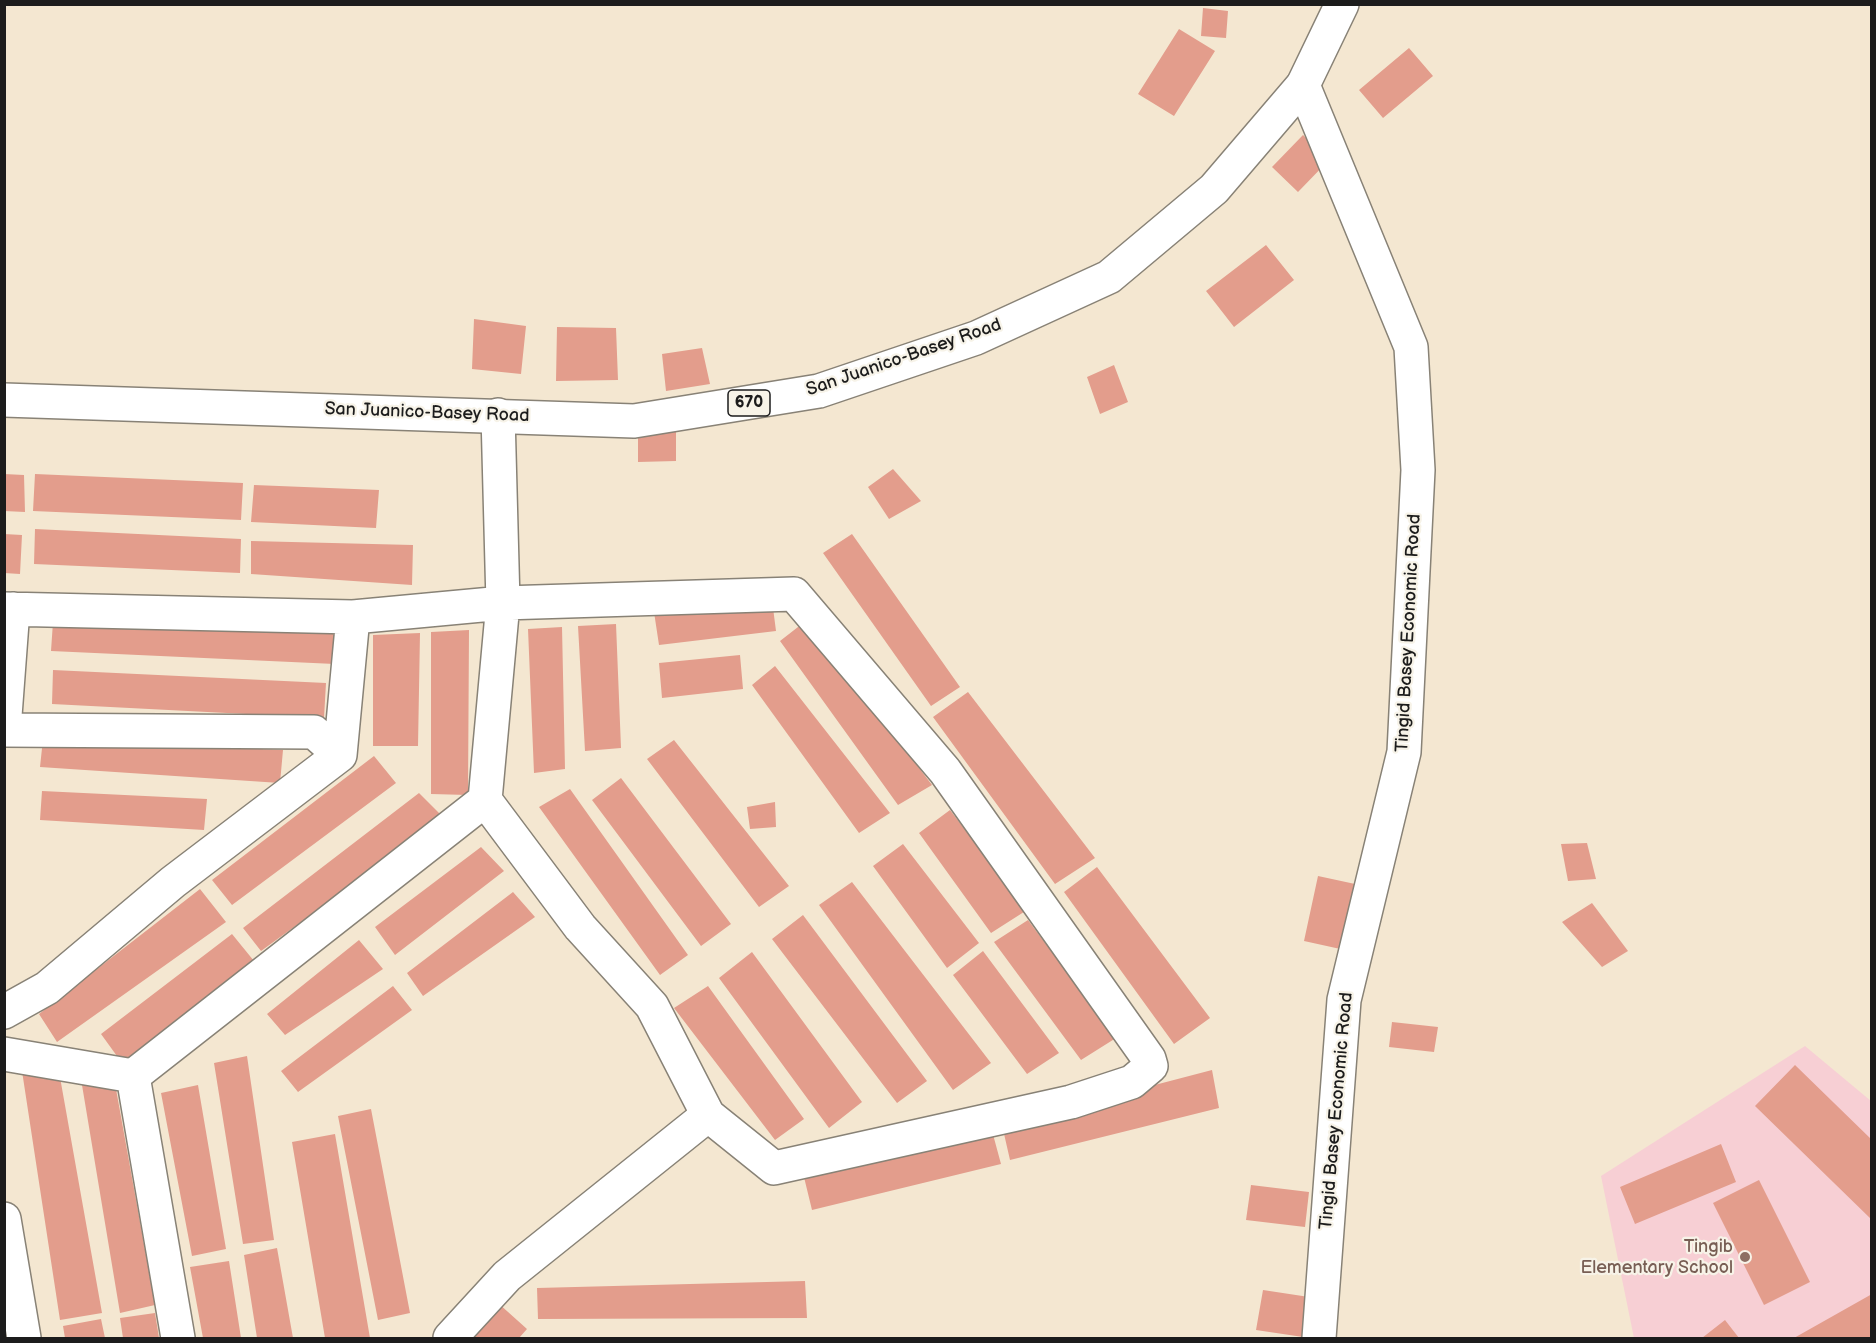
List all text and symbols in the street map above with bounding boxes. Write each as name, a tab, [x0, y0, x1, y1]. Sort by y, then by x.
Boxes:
street label: San Juanico-Basey Road	[804, 314, 1004, 402]
road number: 670	[728, 390, 770, 416]
street label: San Juanico-Basey Road	[324, 399, 530, 427]
street label: Tingid Basey Economic Road	[1392, 513, 1426, 753]
street label: Tingid Basey Economic Road	[1316, 991, 1358, 1231]
place label: Tingib Elementary School	[1580, 1236, 1733, 1278]
marker: Tingib Elementary School	[1738, 1250, 1752, 1264]

